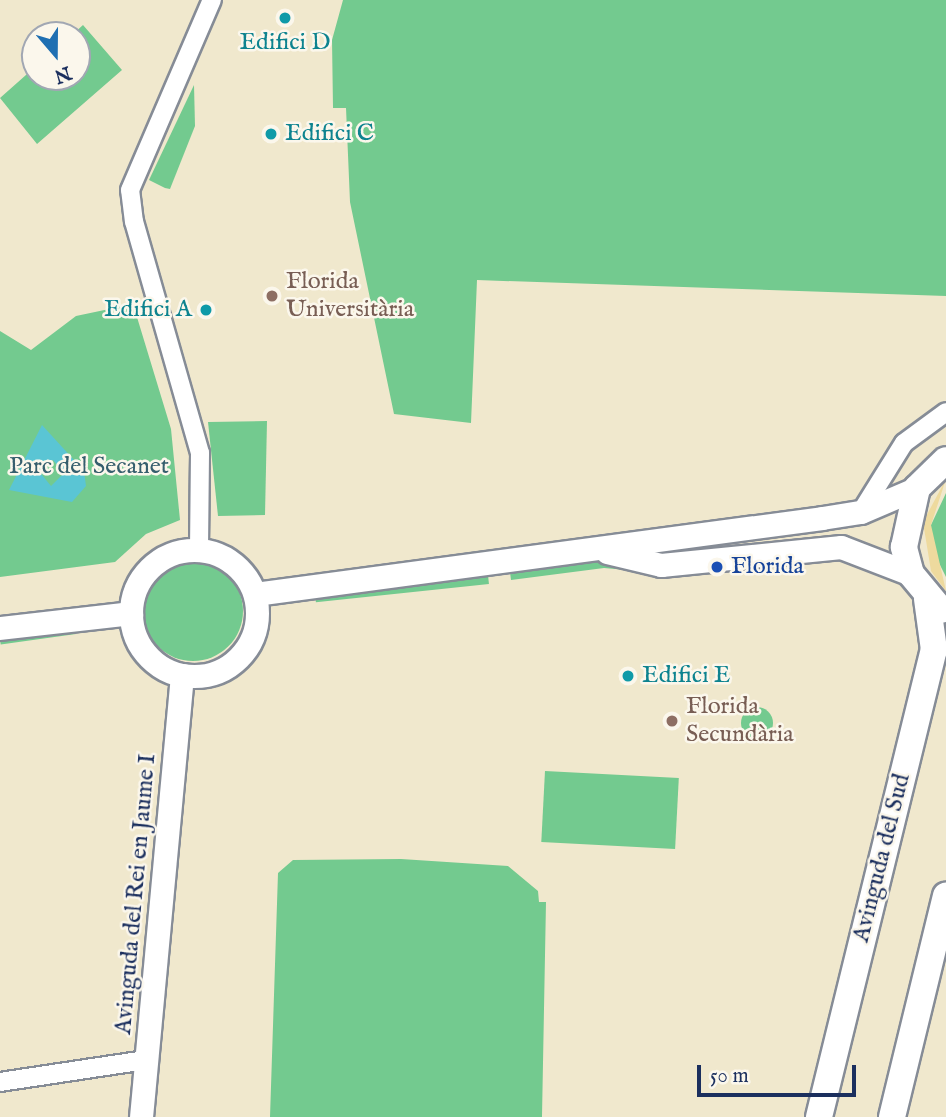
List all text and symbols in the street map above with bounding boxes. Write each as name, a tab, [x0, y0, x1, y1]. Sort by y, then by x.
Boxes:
marker: Edifici D	[277, 10, 293, 26]
north arrow	[21, 21, 91, 91]
place label: Edifici D	[239, 29, 331, 57]
text: N	[51, 60, 74, 88]
place label: Edifici C	[285, 120, 374, 148]
marker: Edifici C	[263, 126, 279, 142]
place label: Florida Universitària	[286, 268, 414, 324]
marker: Florida Universitària	[264, 288, 280, 304]
place label: Edifici A	[104, 296, 192, 324]
marker: Edifici A	[198, 302, 214, 318]
park label: Parc del Secanet	[9, 453, 169, 481]
place label: Florida	[731, 553, 804, 581]
marker: Florida	[709, 559, 725, 575]
place label: Edifici E	[642, 662, 730, 690]
marker: Edifici E	[620, 668, 636, 684]
place label: Florida Secundària	[686, 693, 794, 749]
marker: Florida Secundària	[664, 713, 680, 729]
street label: Avinguda del Rei en Jaume I	[109, 752, 163, 1036]
street label: Avinguda del Sud	[847, 771, 917, 945]
scale bar	[701, 1050, 860, 1094]
text: 50 m	[710, 1063, 749, 1090]

